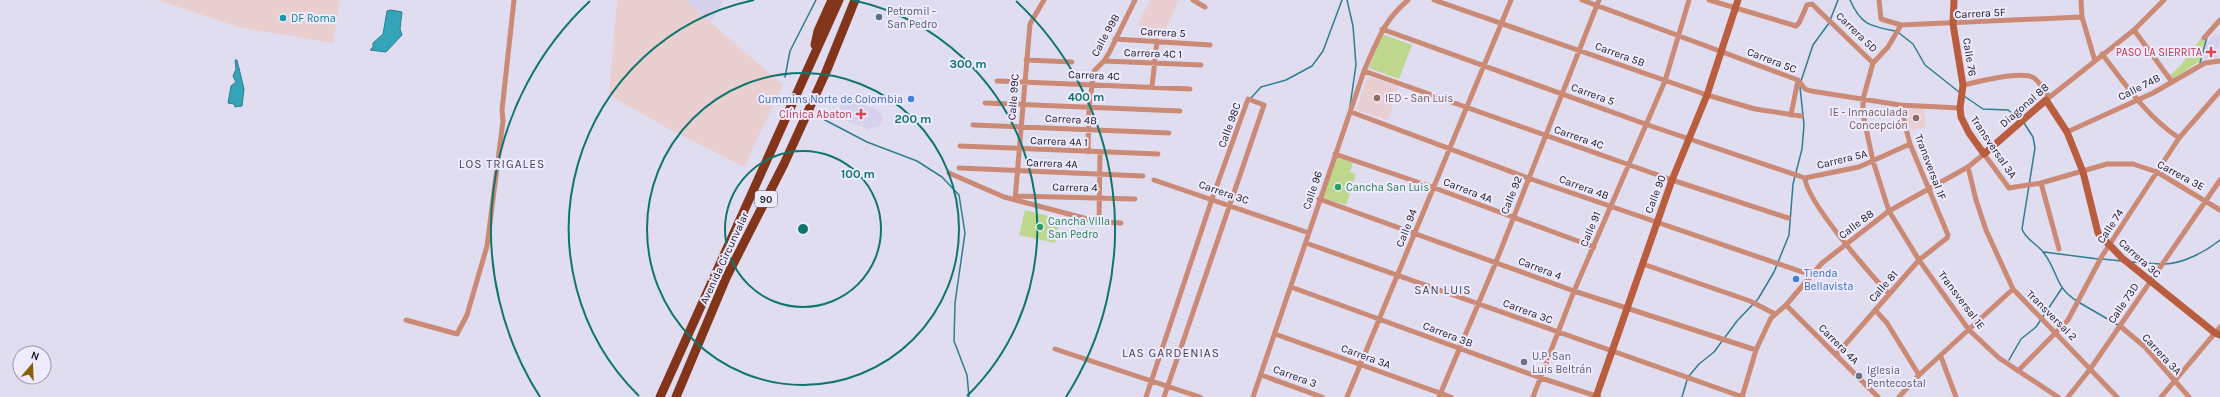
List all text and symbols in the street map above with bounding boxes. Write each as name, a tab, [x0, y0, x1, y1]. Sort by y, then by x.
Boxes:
place label: Petromil - San Pedro	[887, 5, 937, 31]
street label: Carrera 5F	[1954, 6, 2006, 21]
street label: Carrera 5D	[1833, 9, 1880, 55]
street label: Calle 99B	[1088, 11, 1123, 59]
place label: DF Roma	[291, 12, 336, 25]
marker: Petromil - San Pedro	[874, 12, 884, 22]
marker: DF Roma	[278, 13, 288, 23]
street label: Carrera 5	[1140, 25, 1186, 40]
street label: Calle 76	[1960, 37, 1979, 77]
street label: Carrera 5B	[1593, 39, 1647, 70]
street label: Carrera 5C	[1745, 45, 1799, 76]
street label: Carrera 4C 1	[1124, 46, 1182, 61]
place label: PASO LA SIERRITA	[2116, 46, 2203, 59]
marker: PASO LA SIERRITA	[2205, 46, 2217, 58]
text: 300 m	[949, 57, 987, 71]
street label: Carrera 4C	[1068, 68, 1120, 83]
street label: Calle 74B	[2116, 71, 2163, 104]
street label: Calle 99C	[1005, 73, 1022, 121]
street label: Diagonal 88	[1997, 80, 2052, 130]
street label: Carrera 5	[1569, 81, 1616, 108]
text: 400 m	[1068, 90, 1104, 104]
place label: IED - San Luis	[1385, 92, 1454, 105]
place label: Cummins Norte de Colombia	[758, 93, 903, 106]
marker: IED - San Luis	[1372, 93, 1382, 103]
marker: Cummins Norte de Colombia	[906, 94, 916, 104]
street label: Calle 98C	[1215, 101, 1244, 150]
place label: IE - Inmaculada Concepción	[1830, 106, 1908, 132]
place label: Clínica Abaton	[779, 108, 852, 121]
marker: Clínica Abaton	[855, 108, 867, 120]
text: 200 m	[895, 112, 931, 126]
street label: Carrera 4B	[1045, 112, 1097, 127]
marker: IE - Inmaculada Concepción	[1911, 113, 1921, 123]
street label: Transversal 3A	[1968, 114, 2020, 182]
street label: Carrera 4C	[1552, 123, 1606, 152]
street label: Transversal 1F	[1912, 133, 1949, 202]
street label: Carrera 4A 1	[1030, 134, 1088, 149]
street label: Carrera 5A	[1816, 147, 1869, 172]
street label: Carrera 4A	[1026, 156, 1079, 171]
district label: LOS TRIGALES	[459, 157, 545, 171]
street label: Carrera 3E	[2155, 158, 2207, 193]
text: 100 m	[841, 167, 875, 181]
street label: Calle 96	[1300, 169, 1325, 211]
street label: Carrera 4B	[1557, 172, 1611, 203]
street label: Calle 90	[1642, 173, 1669, 215]
street label: Calle 92	[1498, 174, 1525, 216]
street label: Carrera 4A	[1441, 175, 1495, 206]
street label: Carrera 3C	[1197, 178, 1251, 207]
street label: Carrera 4	[1052, 181, 1098, 194]
place label: Cancha San Luis	[1346, 181, 1429, 194]
marker: Cancha San Luis	[1333, 182, 1343, 192]
road number: 90	[755, 191, 777, 207]
street label: Calle 94	[1393, 207, 1420, 249]
street label: Calle 88	[1836, 207, 1877, 242]
street label: Calle 74	[2094, 207, 2126, 246]
street label: Avenida Circunvalar	[697, 210, 751, 306]
street label: Calle 91	[1577, 210, 1604, 249]
place label: Cancha Villa San Pedro	[1048, 215, 1110, 241]
centre of rings	[796, 222, 810, 236]
marker: Cancha Villa San Pedro	[1035, 222, 1045, 232]
street label: Carrera 3C	[2116, 236, 2164, 281]
street label: Carrera 4	[1516, 254, 1563, 283]
place label: Tienda Bellavista	[1804, 267, 1853, 293]
street label: Calle 81	[1866, 268, 1901, 305]
street label: Transversal 1E	[1935, 269, 1988, 332]
marker: Tienda Bellavista	[1791, 274, 1801, 284]
street label: Calle 73D	[2105, 281, 2142, 326]
district label: SAN LUIS	[1414, 283, 1472, 297]
street label: Transversal 2	[2024, 287, 2080, 343]
street label: Carrera 3C	[1501, 296, 1555, 327]
street label: Carrera 3B	[1421, 319, 1475, 350]
street label: Carrera 4A	[1816, 322, 1862, 368]
street label: Carrera 3A	[2139, 331, 2185, 378]
street label: Carrera 3A	[1339, 341, 1393, 372]
north arrow	[12, 345, 52, 385]
district label: LAS GARDENIAS	[1122, 346, 1220, 360]
text: N	[29, 349, 41, 363]
place label: U.P. San Luis Beltrán	[1532, 350, 1592, 376]
marker: U.P. San Luis Beltrán	[1519, 357, 1529, 367]
street label: Carrera 3	[1271, 363, 1318, 390]
place label: Iglesia Pentecostal	[1867, 364, 1926, 390]
marker: Iglesia Pentecostal	[1854, 371, 1864, 381]

